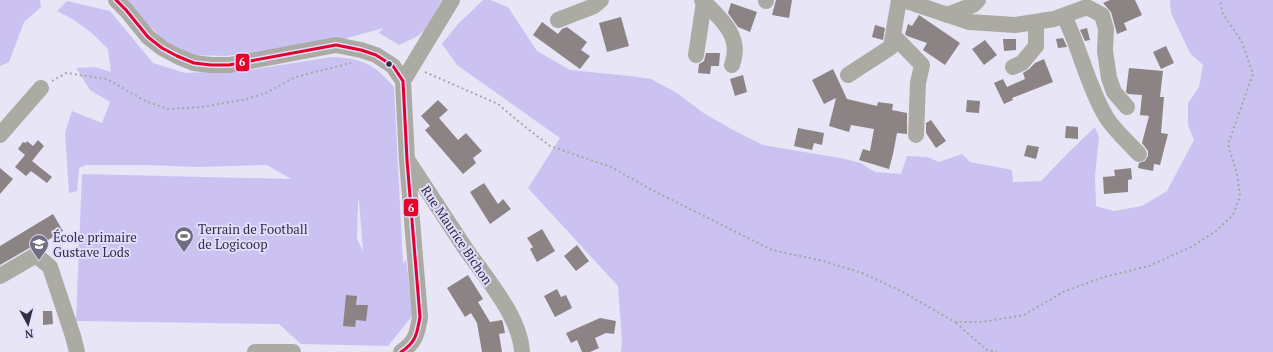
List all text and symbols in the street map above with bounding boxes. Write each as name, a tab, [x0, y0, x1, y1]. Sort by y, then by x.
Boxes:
line badge: 6	[235, 53, 250, 72]
text: 6	[239, 55, 245, 69]
unlabelled marker	[384, 59, 394, 69]
street label: Rue Maurice Bichon	[417, 182, 497, 288]
line badge: 6	[403, 198, 419, 217]
text: 6	[408, 201, 414, 215]
place label: Terrain de Football de Logicoop	[198, 220, 308, 253]
sports icon: Terrain de Football de Logicoop	[173, 225, 195, 253]
place label: École primaire Gustave Lods	[53, 228, 137, 261]
school or university icon: École primaire Gustave Lods	[28, 233, 50, 261]
north arrow	[8, 304, 48, 344]
text: N	[24, 326, 34, 341]

